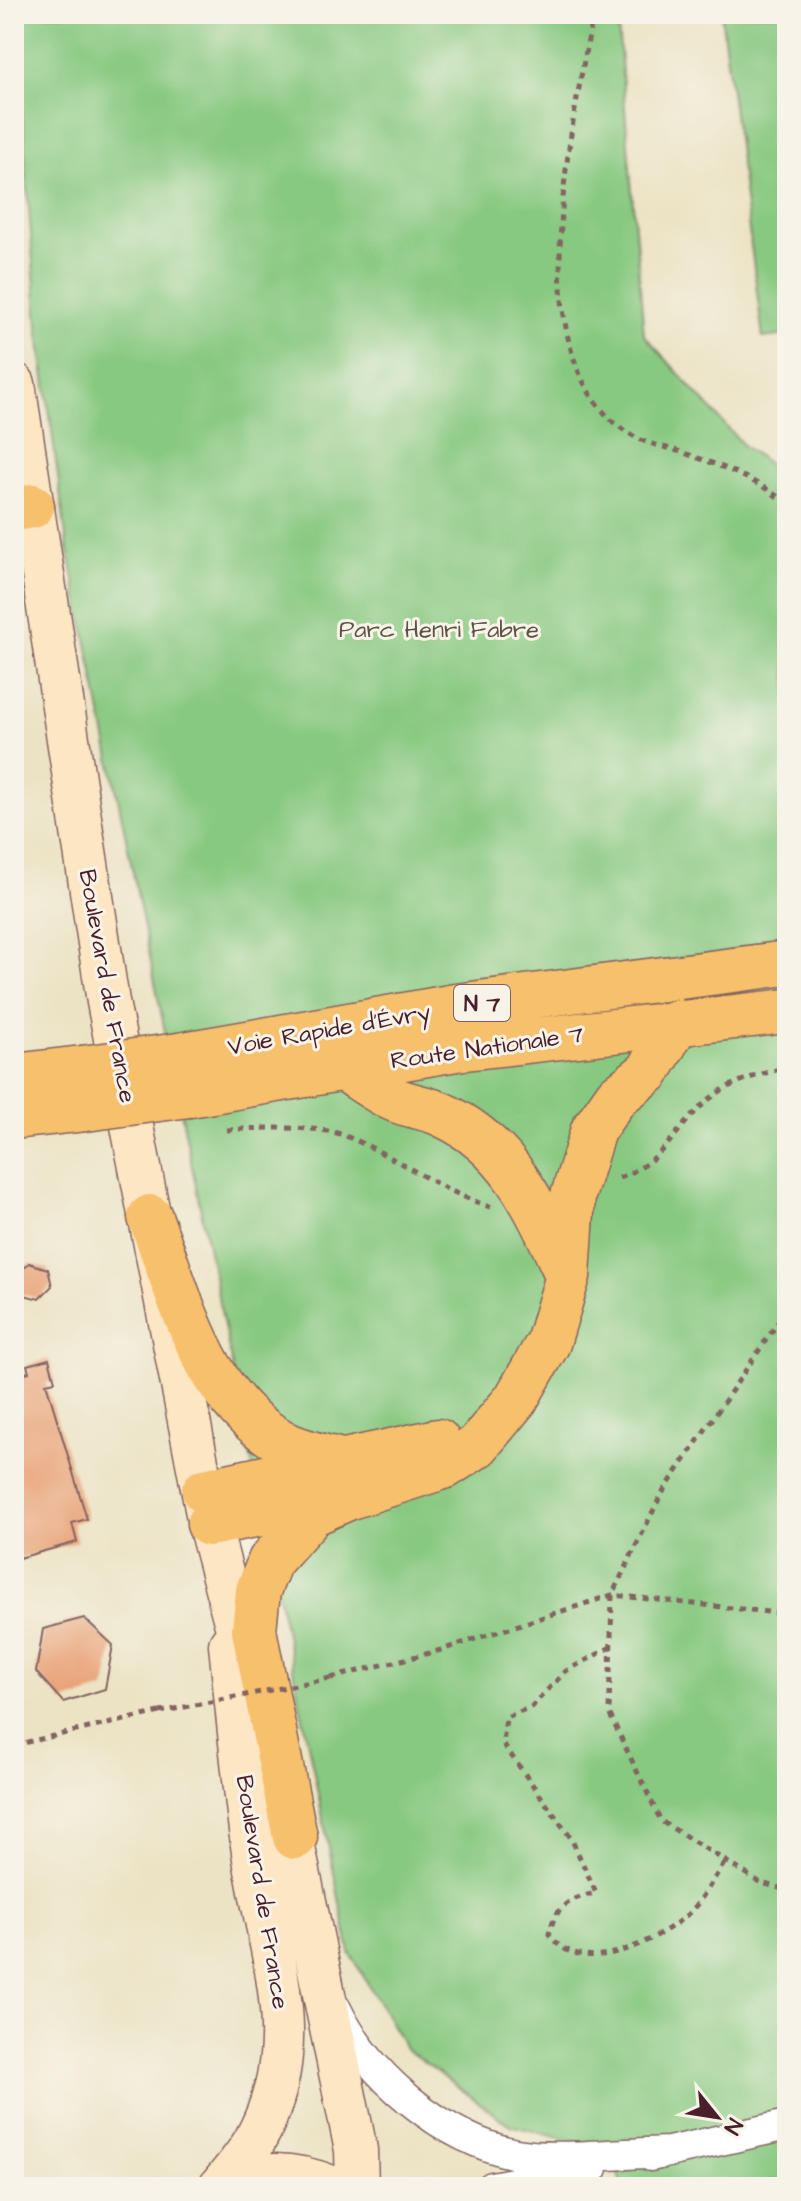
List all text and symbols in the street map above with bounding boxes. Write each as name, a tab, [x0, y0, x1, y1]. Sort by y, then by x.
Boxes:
park label: Parc Henri Fabre	[339, 613, 539, 647]
street label: Boulevard de France	[70, 867, 144, 1106]
road number: N 7	[454, 985, 510, 1021]
street label: Voie Rapide d'Évry	[225, 995, 433, 1066]
street label: Route Nationale 7	[388, 1018, 586, 1078]
street label: Boulevard de France	[227, 1773, 297, 2012]
north arrow	[677, 2077, 757, 2157]
text: N	[716, 2113, 750, 2140]

